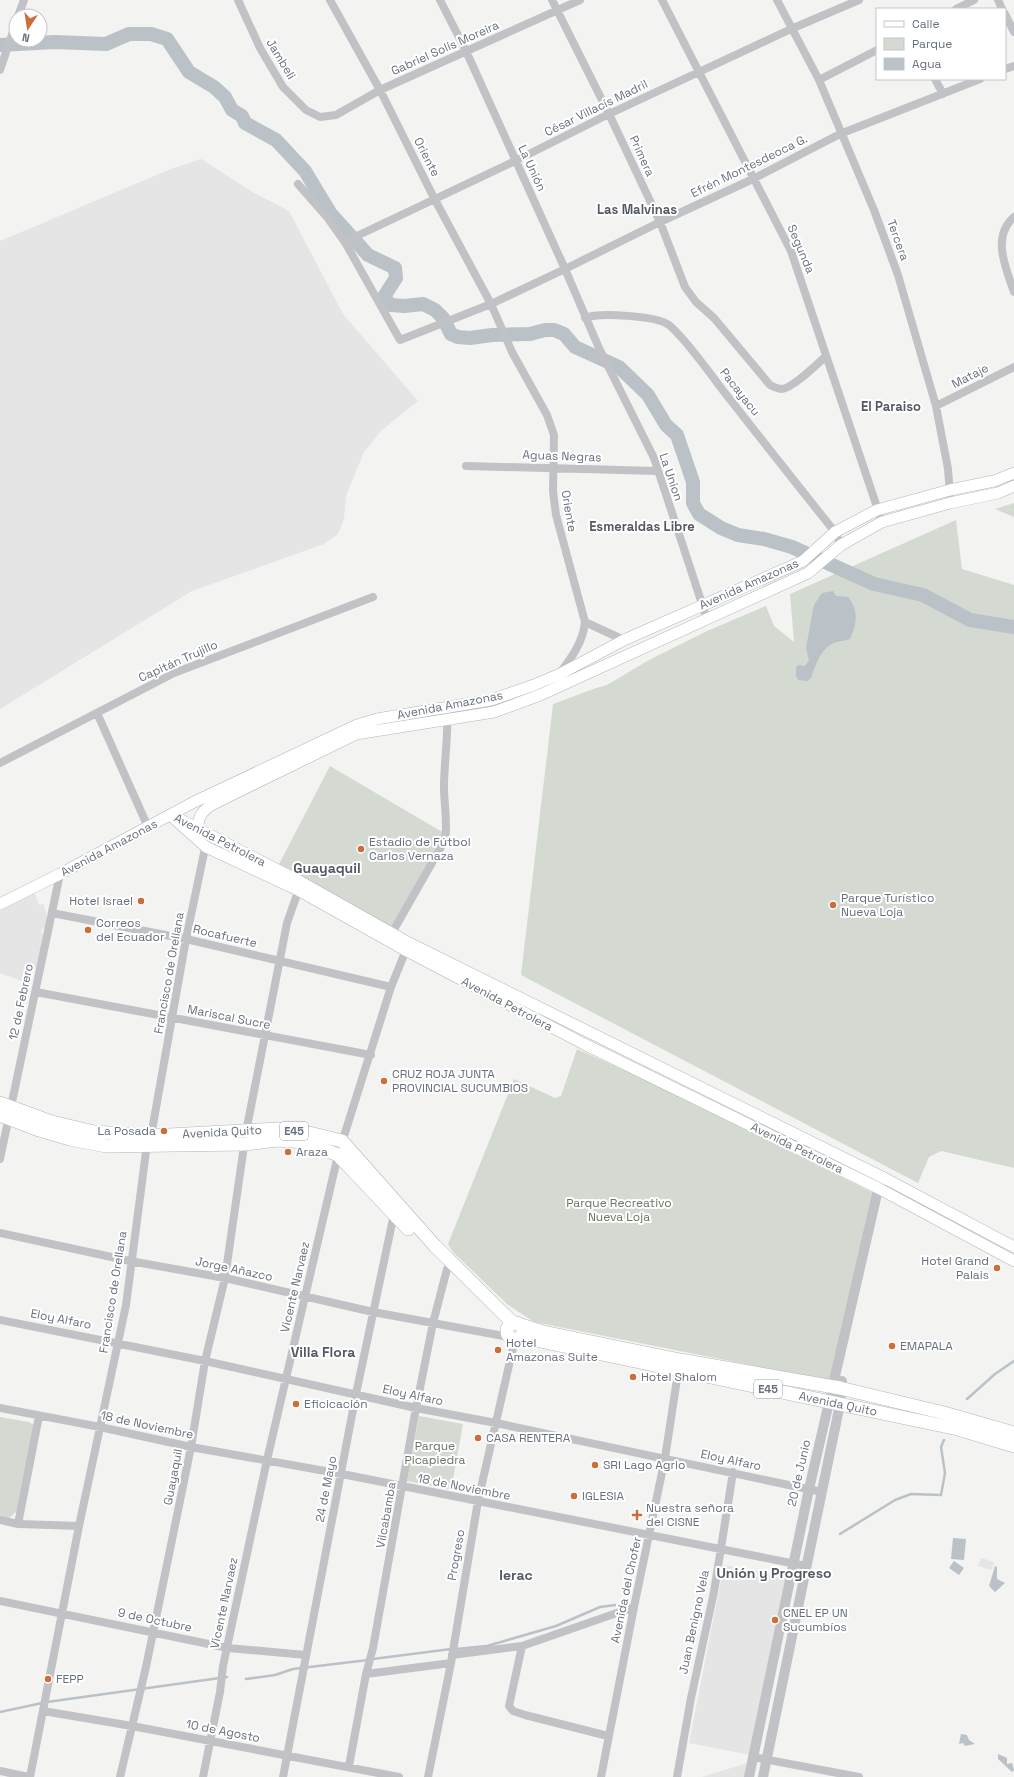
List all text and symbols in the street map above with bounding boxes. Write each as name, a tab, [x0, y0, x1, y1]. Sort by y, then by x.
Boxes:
north arrow	[8, 8, 48, 48]
legend	[876, 8, 1006, 80]
text: Calle	[912, 16, 940, 32]
street label: Gabriel Solís Moreira	[389, 17, 502, 79]
text: N	[21, 30, 31, 45]
street label: Jambeli	[263, 36, 299, 82]
text: Parque	[912, 36, 952, 52]
text: Agua	[912, 56, 942, 72]
street label: César Villacís Madril	[542, 76, 650, 140]
street label: Efrén Montesdeoca G.	[688, 131, 810, 201]
street label: Primera	[626, 133, 658, 179]
street label: Oriente	[410, 135, 444, 179]
street label: La Unión	[514, 142, 550, 194]
district label: Las Malvinas	[597, 201, 677, 218]
street label: Tercera	[883, 217, 913, 263]
street label: Segunda	[784, 222, 818, 276]
street label: Mataje	[949, 360, 991, 392]
street label: Pacayacu	[716, 365, 764, 419]
district label: El Paraiso	[861, 398, 921, 415]
street label: Aguas Negras	[522, 447, 602, 465]
street label: La Union	[655, 451, 687, 503]
street label: Oriente	[557, 489, 581, 533]
district label: Esmeraldas Libre	[589, 518, 695, 535]
street label: Avenida Amazonas	[697, 555, 801, 613]
street label: Capitán Trujillo	[136, 636, 220, 686]
street label: Avenida Amazonas	[396, 687, 504, 723]
street label: Avenida Petrolera	[171, 810, 269, 870]
street label: Avenida Amazonas	[58, 816, 160, 880]
place label: Estadio de Fútbol Carlos Vernaza	[369, 834, 471, 864]
marker: Estadio de Fútbol Carlos Vernaza	[356, 844, 366, 854]
district label: Guayaquil	[293, 859, 361, 877]
place label: Parque Turístico Nueva Loja	[841, 890, 934, 920]
place label: Hotel Israel	[69, 893, 133, 909]
marker: Hotel Israel	[136, 896, 146, 906]
marker: Parque Turístico Nueva Loja	[828, 900, 838, 910]
street label: Francisco de Orellana	[150, 911, 188, 1035]
place label: Correos del Ecuador	[96, 915, 165, 945]
street label: Rocafuerte	[191, 921, 259, 951]
marker: Correos del Ecuador	[83, 925, 93, 935]
street label: 12 de Febrero	[5, 962, 37, 1042]
street label: Avenida Petrolera	[459, 973, 555, 1035]
street label: Mariscal Sucre	[186, 1001, 272, 1033]
place label: CRUZ ROJA JUNTA PROVINCIAL SUCUMBIOS	[392, 1066, 528, 1096]
marker: CRUZ ROJA JUNTA PROVINCIAL SUCUMBIOS	[379, 1076, 389, 1086]
street label: Avenida Petrolera	[748, 1119, 846, 1177]
street label: Avenida Quito	[182, 1122, 263, 1142]
road number: E45	[280, 1122, 308, 1140]
place label: La Posada	[97, 1123, 156, 1139]
marker: La Posada	[159, 1126, 169, 1136]
place label: Araza	[296, 1144, 328, 1160]
marker: Araza	[283, 1147, 293, 1157]
park label: Parque Recreativo Nueva Loja	[566, 1195, 672, 1225]
street label: Francisco de Orellana	[95, 1230, 131, 1354]
street label: Vicente Narvaez	[277, 1240, 313, 1334]
street label: Jorge Añazco	[194, 1253, 274, 1285]
place label: Hotel Grand Palais	[921, 1253, 989, 1283]
marker: Hotel Grand Palais	[992, 1263, 1002, 1273]
street label: Eloy Alfaro	[29, 1305, 93, 1333]
place label: Hotel Amazonas Suite	[506, 1335, 598, 1365]
place label: EMAPALA	[900, 1338, 953, 1354]
marker: EMAPALA	[887, 1341, 897, 1351]
district label: Villa Flora	[291, 1343, 355, 1361]
marker: Hotel Amazonas Suite	[493, 1345, 503, 1355]
place label: Hotel Shalom	[641, 1369, 717, 1385]
marker: Hotel Shalom	[628, 1372, 638, 1382]
road number: E45	[754, 1380, 782, 1398]
street label: Eloy Alfaro	[381, 1381, 445, 1409]
street label: Avenida Quito	[797, 1388, 879, 1420]
place label: Eficicación	[304, 1396, 368, 1412]
marker: Eficicación	[291, 1399, 301, 1409]
street label: 18 de Noviembre	[99, 1407, 195, 1443]
place label: CASA RENTERA	[486, 1430, 571, 1446]
marker: CASA RENTERA	[473, 1433, 483, 1443]
park label: Parque Picapiedra	[405, 1438, 466, 1468]
street label: 20 de Junio	[784, 1438, 814, 1508]
street label: Eloy Alfaro	[699, 1446, 763, 1474]
street label: Guayaquil	[160, 1447, 186, 1507]
street label: 24 de Mayo	[312, 1454, 340, 1524]
place label: SRI Lago Agrio	[603, 1457, 685, 1473]
marker: SRI Lago Agrio	[590, 1460, 600, 1470]
street label: 18 de Noviembre	[416, 1470, 512, 1504]
street label: Vilcabamba	[372, 1481, 400, 1549]
place label: IGLESIA	[582, 1488, 624, 1504]
marker: IGLESIA	[569, 1491, 579, 1501]
place label: Nuestra señora del CISNE	[646, 1500, 734, 1530]
marker: Nuestra señora del CISNE	[631, 1509, 643, 1521]
street label: Progreso	[444, 1528, 468, 1582]
street label: Avenida del Chofer	[607, 1535, 645, 1645]
street label: Vicente Narvaez	[207, 1556, 241, 1650]
district label: Unión y Progreso	[716, 1564, 832, 1582]
district label: Ierac	[499, 1566, 533, 1584]
street label: Juan Benigno Vela	[675, 1568, 713, 1676]
street label: 9 de Octubre	[116, 1604, 194, 1636]
place label: CNEL EP UN Sucumbíos	[783, 1605, 848, 1635]
marker: CNEL EP UN Sucumbíos	[770, 1615, 780, 1625]
place label: FEPP	[56, 1671, 84, 1687]
marker: FEPP	[43, 1674, 53, 1684]
street label: 10 de Agosto	[185, 1716, 261, 1746]

